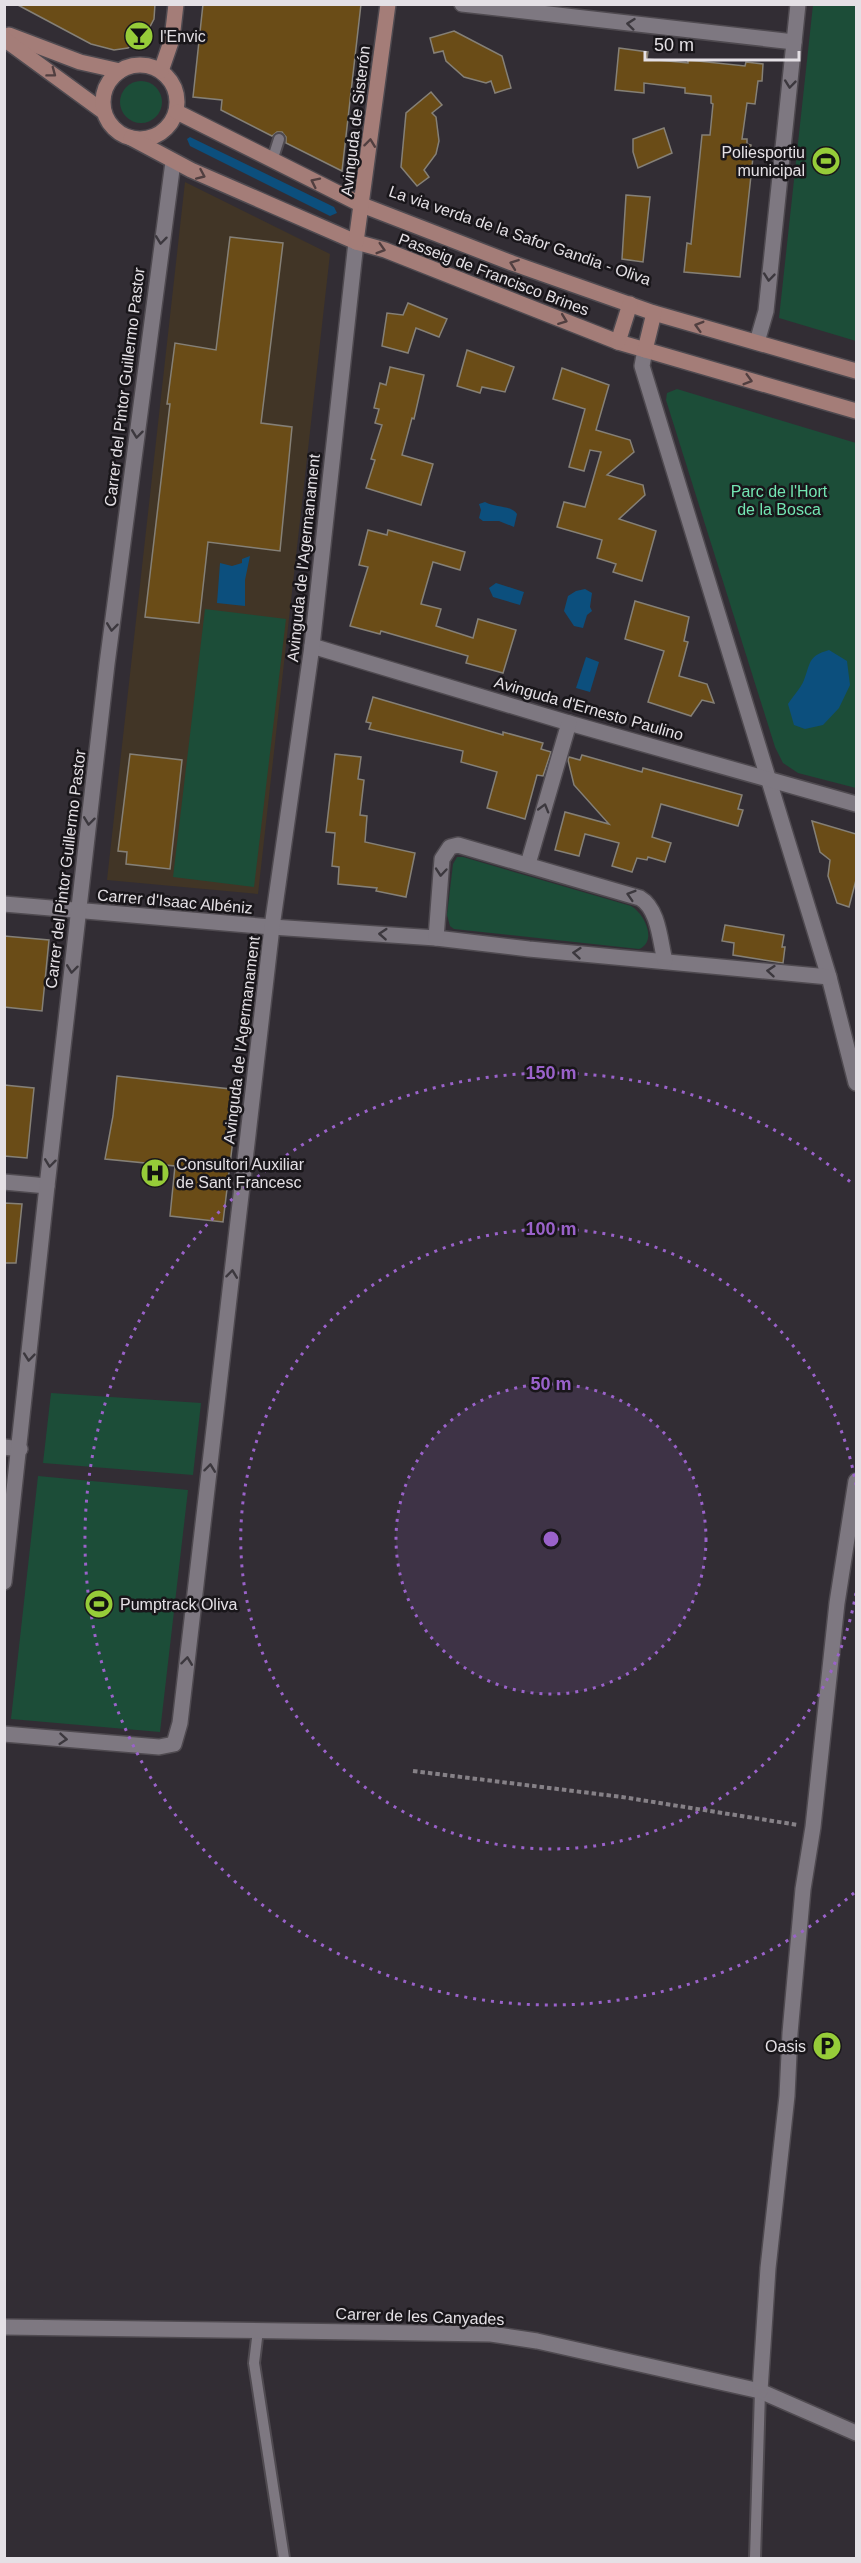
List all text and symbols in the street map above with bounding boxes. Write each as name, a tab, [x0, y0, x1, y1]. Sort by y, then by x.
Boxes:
one-way arrow	[627, 18, 636, 31]
bar icon: l'Envic	[123, 20, 155, 52]
scale bar	[645, 24, 800, 62]
place label: l'Envic	[160, 28, 206, 45]
text: 50 m	[654, 35, 694, 55]
street label: Avinguda de Sisterón	[338, 45, 373, 197]
one-way arrow	[46, 65, 57, 76]
one-way arrow	[784, 79, 796, 88]
one-way arrow	[364, 138, 376, 147]
place label: Poliesportiu municipal	[721, 144, 805, 179]
sports icon: Poliesportiu municipal	[810, 145, 842, 177]
one-way arrow	[195, 167, 206, 179]
one-way arrow	[310, 178, 321, 189]
street label: La via verda de la Safor Gandia - Oliva	[387, 183, 653, 288]
street label: Passeig de Francisco Brines	[396, 230, 592, 319]
one-way arrow	[156, 236, 168, 245]
one-way arrow	[375, 242, 386, 254]
one-way arrow	[510, 259, 521, 271]
street label: Carrer del Pintor Guillermo Pastor	[101, 266, 148, 508]
one-way arrow	[763, 273, 776, 282]
one-way arrow	[557, 313, 568, 325]
one-way arrow	[694, 321, 705, 333]
one-way arrow	[742, 373, 753, 385]
one-way arrow	[131, 429, 143, 438]
street label: Avinguda de l'Agermanament	[284, 453, 323, 663]
park label: Parc de l'Hort de la Bosca	[731, 483, 828, 518]
one-way arrow	[106, 623, 118, 632]
street label: Avinguda d'Ernesto Paulino	[492, 673, 685, 744]
street label: Carrer del Pintor Guillermo Pastor	[42, 748, 89, 990]
one-way arrow	[537, 803, 549, 814]
one-way arrow	[83, 816, 96, 825]
one-way arrow	[435, 867, 448, 876]
street label: Carrer d'Isaac Albéniz	[97, 886, 253, 917]
one-way arrow	[626, 890, 637, 903]
one-way arrow	[378, 928, 387, 941]
street label: Avinguda de l'Agermanament	[220, 935, 263, 1145]
one-way arrow	[572, 947, 581, 960]
one-way arrow	[66, 964, 78, 973]
one-way arrow	[766, 965, 775, 978]
text: 150 m	[525, 1063, 577, 1083]
place label: Consultori Auxiliar de Sant Francesc	[176, 1156, 305, 1191]
hospital icon: Consultori Auxiliar de Sant Francesc	[139, 1157, 171, 1189]
one-way arrow	[44, 1158, 56, 1167]
text: 100 m	[525, 1219, 577, 1239]
one-way arrow	[225, 1269, 238, 1279]
one-way arrow	[23, 1352, 36, 1361]
text: 50 m	[530, 1374, 572, 1394]
one-way arrow	[203, 1463, 215, 1472]
centre of rings	[541, 1529, 561, 1549]
sports icon: Pumptrack Oliva	[83, 1588, 115, 1620]
place label: Pumptrack Oliva	[120, 1596, 237, 1613]
one-way arrow	[181, 1657, 193, 1666]
one-way arrow	[58, 1732, 67, 1745]
parking icon: Oasis	[811, 2030, 843, 2062]
place label: Oasis	[765, 2038, 806, 2055]
street label: Carrer de les Canyades	[335, 2305, 505, 2328]

